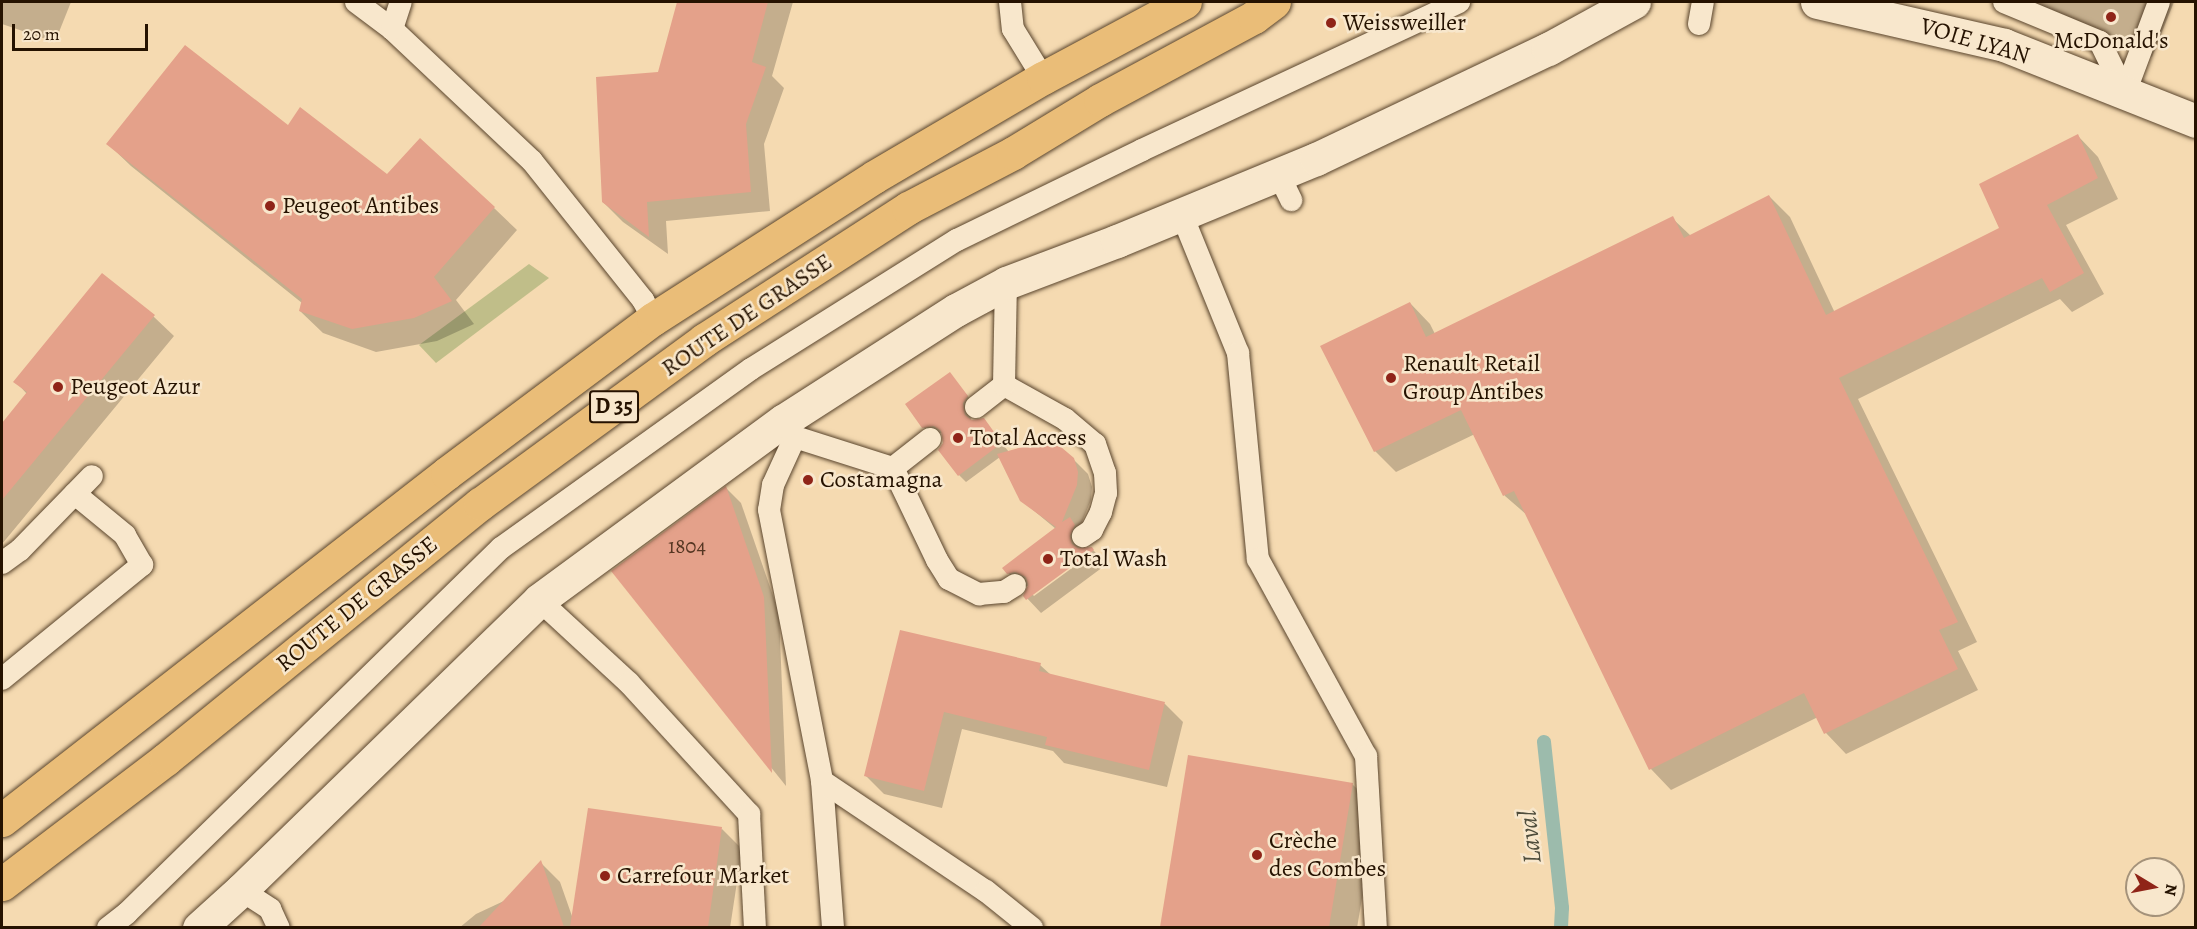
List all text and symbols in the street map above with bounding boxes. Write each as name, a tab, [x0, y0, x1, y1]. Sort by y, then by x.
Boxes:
place label: Weissweiller	[1343, 9, 1466, 37]
marker: McDonald's	[2104, 10, 2118, 24]
scale bar	[15, 12, 152, 50]
street label: VOIE LYAN	[1917, 12, 2033, 70]
marker: Weissweiller	[1324, 16, 1338, 30]
text: 20 m	[23, 22, 60, 46]
place label: McDonald's	[2053, 27, 2169, 55]
place label: Peugeot Antibes	[282, 192, 439, 220]
marker: Peugeot Antibes	[263, 199, 277, 213]
street label: ROUTE DE GRASSE	[656, 247, 838, 383]
place label: Renault Retail Group Antibes	[1403, 350, 1544, 406]
marker: Renault Retail Group Antibes	[1384, 371, 1398, 385]
place label: Peugeot Azur	[70, 373, 201, 401]
marker: Peugeot Azur	[51, 380, 65, 394]
road number: D 35	[588, 388, 640, 426]
place label: Total Access	[970, 424, 1087, 452]
marker: Total Access	[951, 431, 965, 445]
place label: Costamagna	[820, 466, 943, 494]
marker: Costamagna	[801, 473, 815, 487]
street label: ROUTE DE GRASSE	[270, 530, 444, 678]
house number: 1804	[668, 533, 706, 559]
place label: Total Wash	[1060, 545, 1167, 573]
marker: Total Wash	[1041, 552, 1055, 566]
water label: Laval	[1512, 809, 1548, 865]
place label: Crèche des Combes	[1269, 827, 1386, 883]
marker: Crèche des Combes	[1250, 848, 1264, 862]
north arrow	[2125, 857, 2185, 917]
place label: Carrefour Market	[617, 862, 789, 890]
marker: Carrefour Market	[598, 869, 612, 883]
text: N	[2159, 882, 2183, 897]

